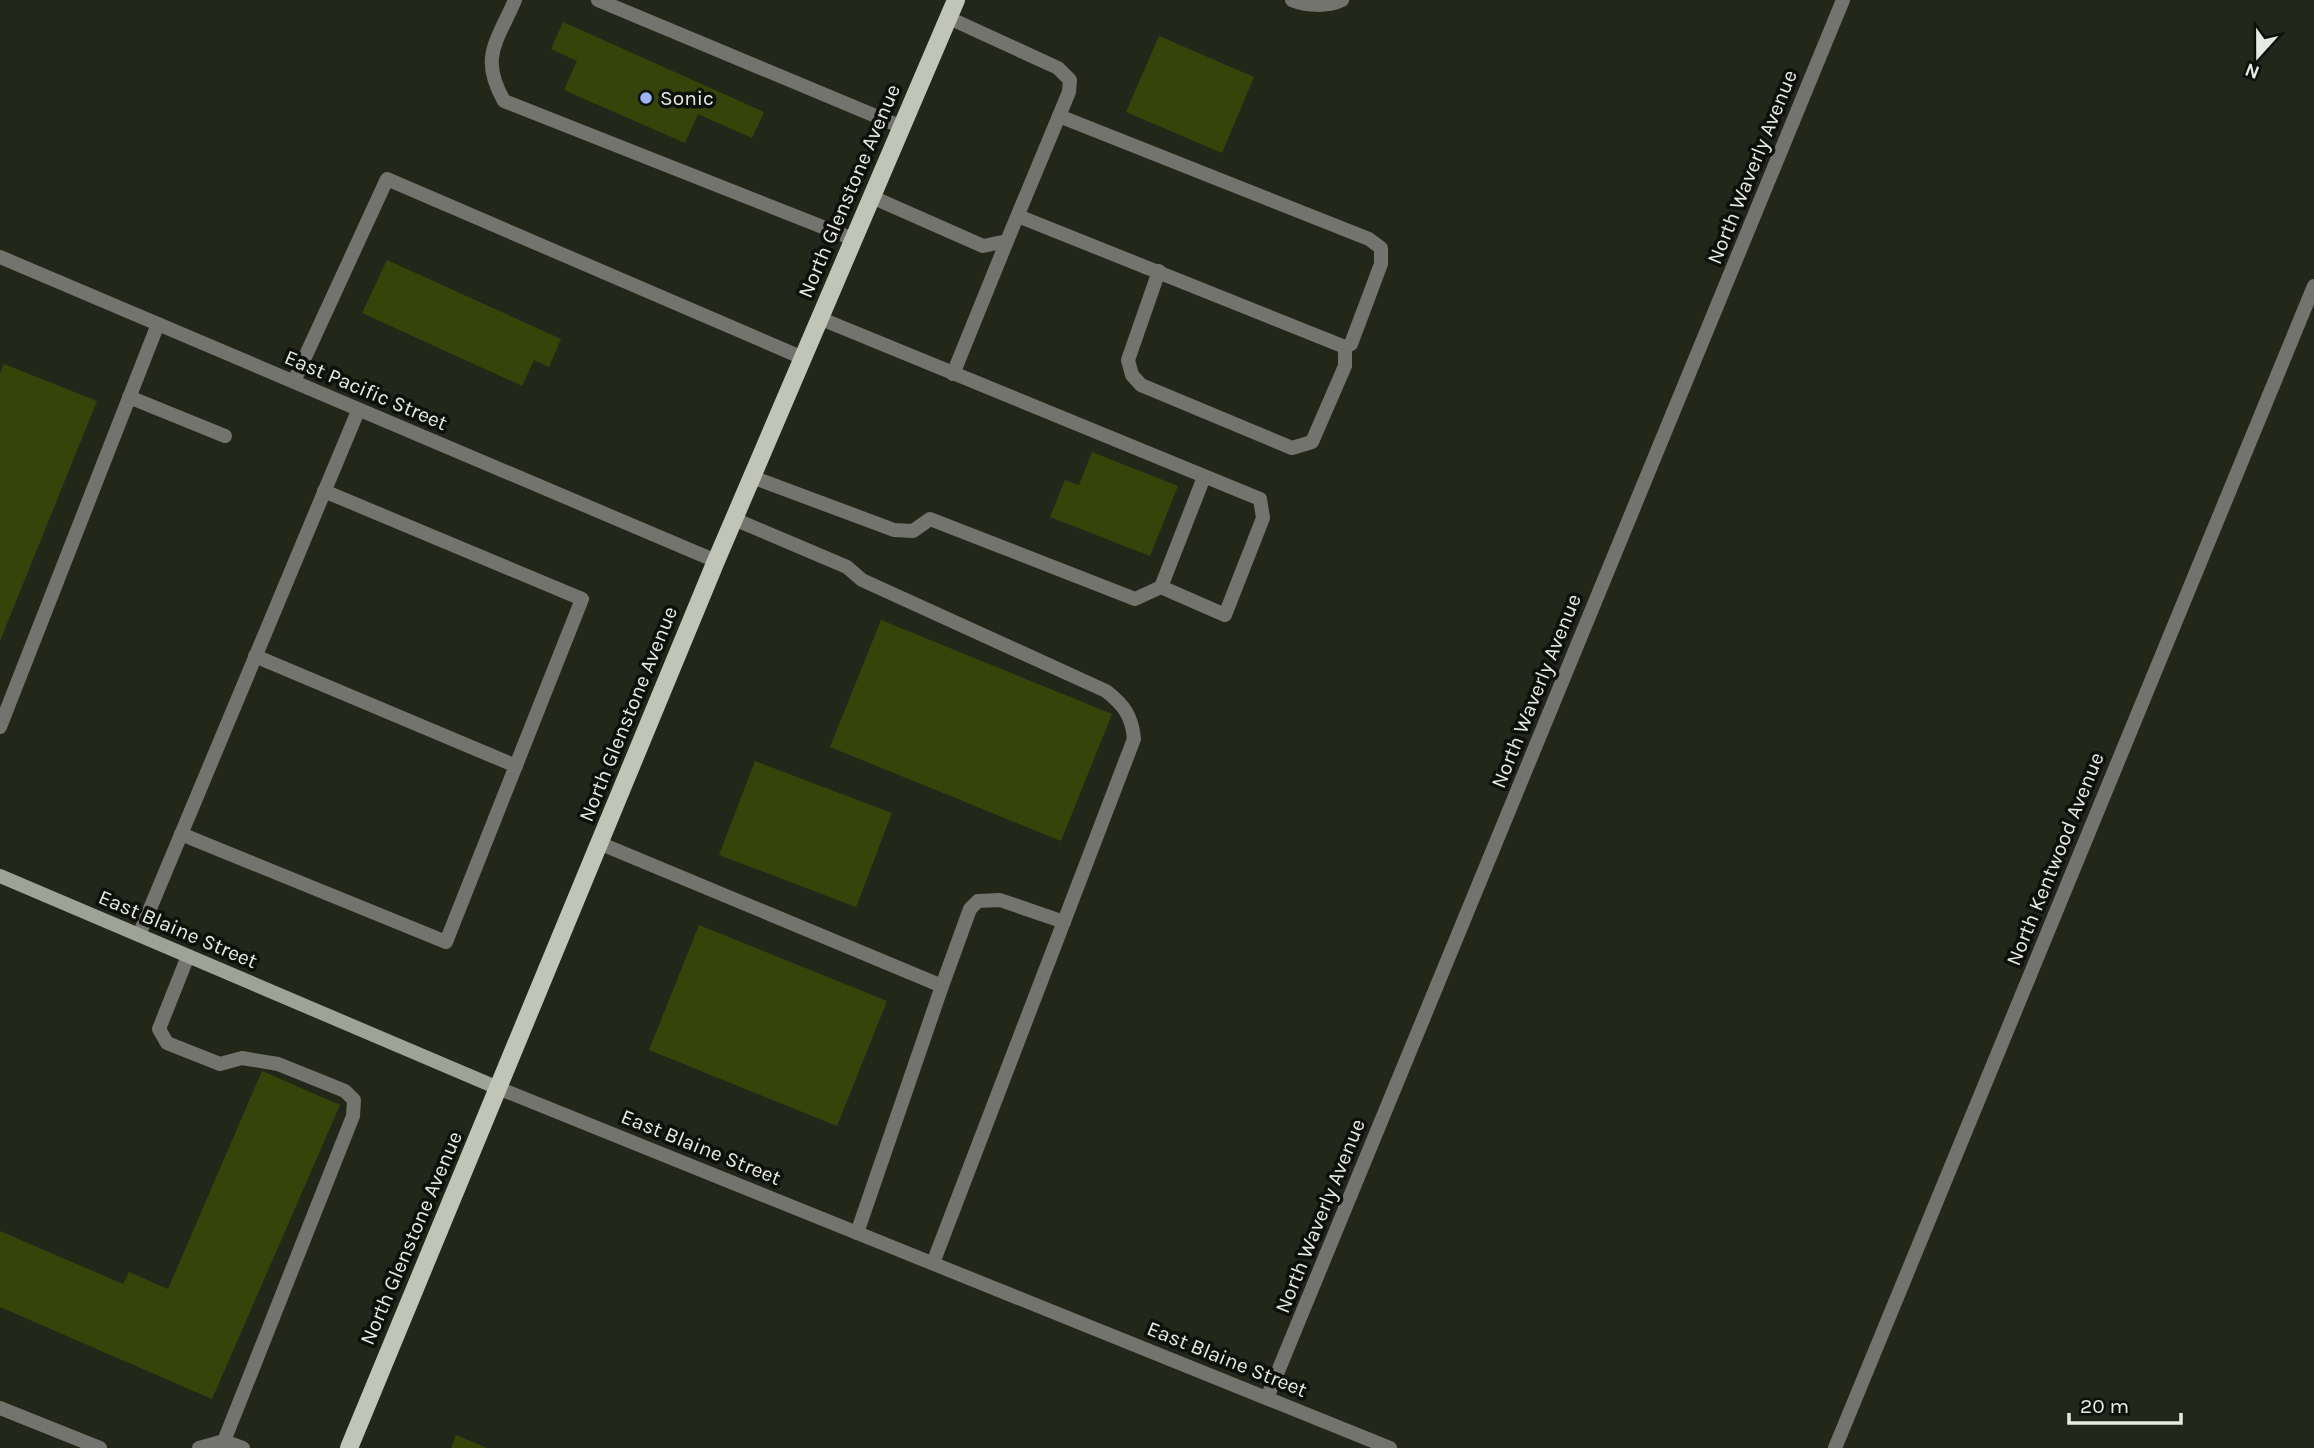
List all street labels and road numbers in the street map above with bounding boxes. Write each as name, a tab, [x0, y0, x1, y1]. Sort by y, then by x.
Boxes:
street label: North Waverly Avenue	[1702, 66, 1802, 268]
street label: North Glenstone Avenue	[793, 81, 905, 301]
street label: East Pacific Street	[281, 345, 451, 435]
street label: North Waverly Avenue	[1486, 590, 1586, 792]
street label: North Glenstone Avenue	[574, 603, 682, 825]
street label: North Kentwood Avenue	[2001, 749, 2109, 969]
street label: East Blaine Street	[95, 885, 261, 973]
street label: East Blaine Street	[618, 1104, 784, 1190]
street label: North Waverly Avenue	[1270, 1115, 1370, 1317]
street label: North Glenstone Avenue	[355, 1128, 467, 1348]
street label: East Blaine Street	[1144, 1316, 1310, 1402]

